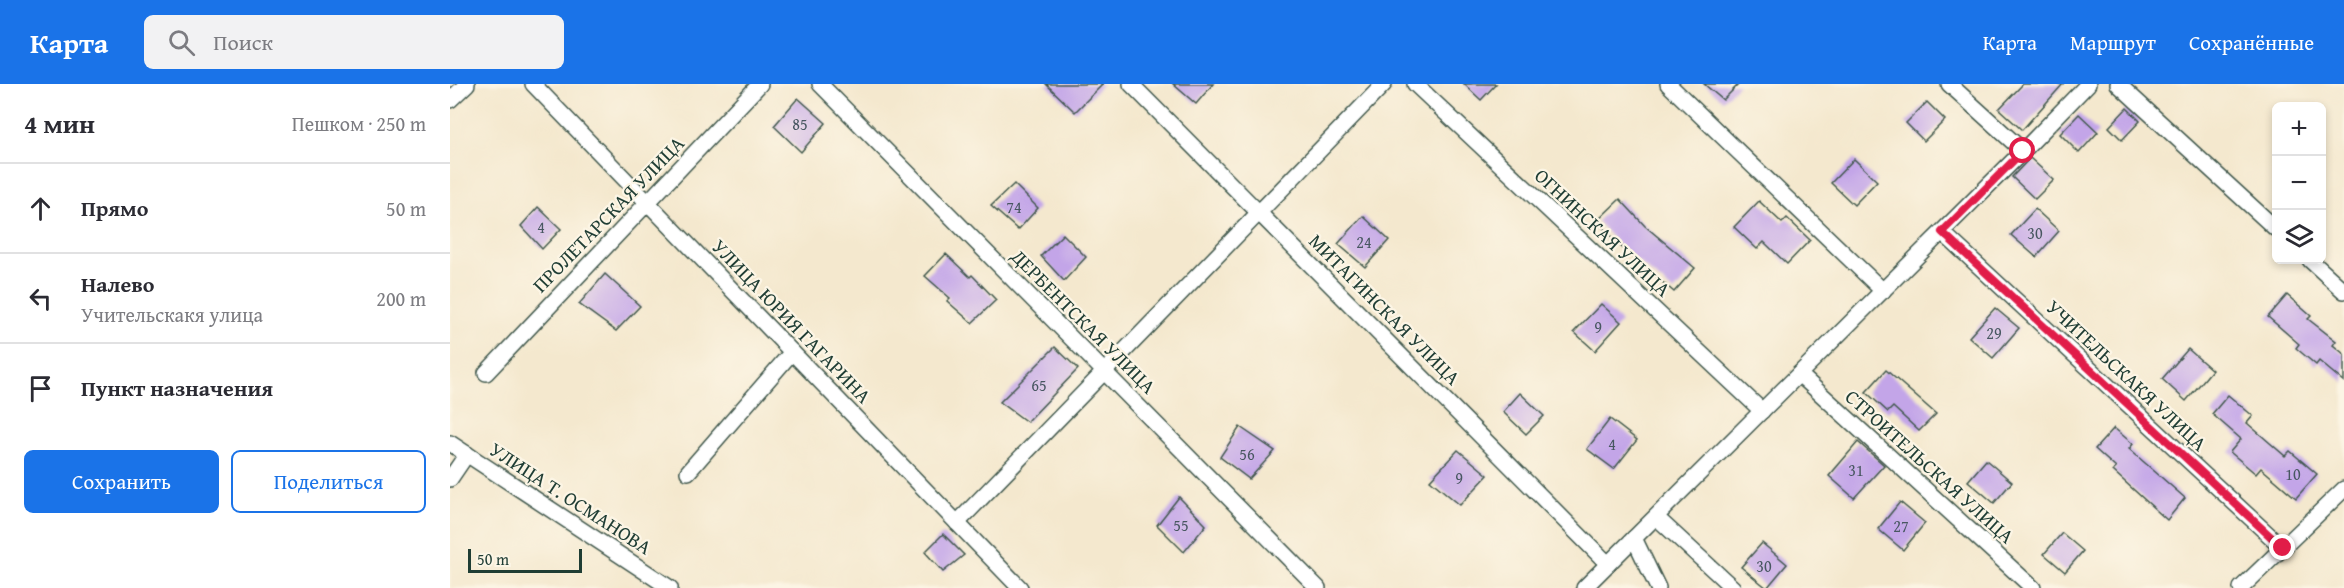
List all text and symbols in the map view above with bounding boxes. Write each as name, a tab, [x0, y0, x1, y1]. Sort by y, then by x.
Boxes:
search box	[144, 15, 564, 69]
text: Карта	[30, 22, 108, 63]
icon: search	[165, 26, 198, 59]
text: Поиск	[213, 26, 273, 58]
text: Карта	[1983, 27, 2037, 58]
text: Маршрут	[2070, 27, 2156, 58]
text: Сохранённые	[2189, 27, 2314, 58]
map controls	[2272, 102, 2326, 264]
button: +	[2272, 102, 2326, 156]
text: 4 мин	[24, 104, 95, 143]
text: Пешком · 250 m	[292, 109, 426, 138]
house number: 85	[792, 112, 808, 136]
street label: ПРОЛЕТАРСКАЯ УЛИЦА	[525, 129, 691, 299]
route start	[2009, 137, 2035, 163]
button: −	[2272, 156, 2326, 210]
street label: ОГНИНСКАЯ УЛИЦА	[1528, 161, 1678, 303]
icon: ahead	[24, 192, 57, 225]
text: Прямо	[81, 192, 148, 224]
text: 50 m	[386, 194, 426, 223]
house number: 74	[1006, 195, 1022, 219]
button: layers	[2272, 210, 2326, 264]
house number: 4	[537, 215, 545, 239]
house number: 30	[2027, 221, 2043, 245]
street label: МИТАГИНСКАЯ УЛИЦА	[1303, 227, 1467, 391]
house number: 24	[1356, 230, 1372, 254]
street label: УЛИЦА ЮРИЯ ГАГАРИНА	[706, 232, 878, 410]
street label: ДЕРБЕНТСКАЯ УЛИЦА	[1004, 241, 1163, 400]
text: Налево	[81, 268, 154, 300]
icon: left	[24, 282, 57, 315]
text: 200 m	[376, 284, 426, 313]
street label: УЧИТЕЛЬСКАКЯ УЛИЦА	[2040, 293, 2214, 457]
text: Учительскакя улица	[81, 300, 263, 329]
house number: 9	[1594, 315, 1602, 339]
house number: 29	[1986, 321, 2002, 345]
icon: arrive	[24, 372, 57, 405]
text: Пункт назначения	[81, 372, 273, 404]
house number: 65	[1031, 373, 1047, 397]
street label: СТРОИТЕЛЬСКАЯ УЛИЦА	[1839, 382, 2021, 550]
house number: 4	[1608, 432, 1616, 456]
street label: УЛИЦА Т. ОСМАНОВА	[484, 435, 658, 561]
house number: 56	[1239, 442, 1255, 466]
button: Сохранить	[24, 450, 219, 513]
button: Поделиться	[231, 450, 426, 513]
house number: 31	[1848, 458, 1864, 482]
house number: 10	[2285, 462, 2301, 486]
house number: 9	[1455, 466, 1463, 490]
house number: 55	[1173, 513, 1189, 537]
house number: 27	[1893, 514, 1909, 538]
route end	[2269, 534, 2295, 560]
scale bar	[468, 546, 582, 574]
text: 50 m	[477, 547, 509, 571]
house number: 30	[1756, 554, 1772, 578]

